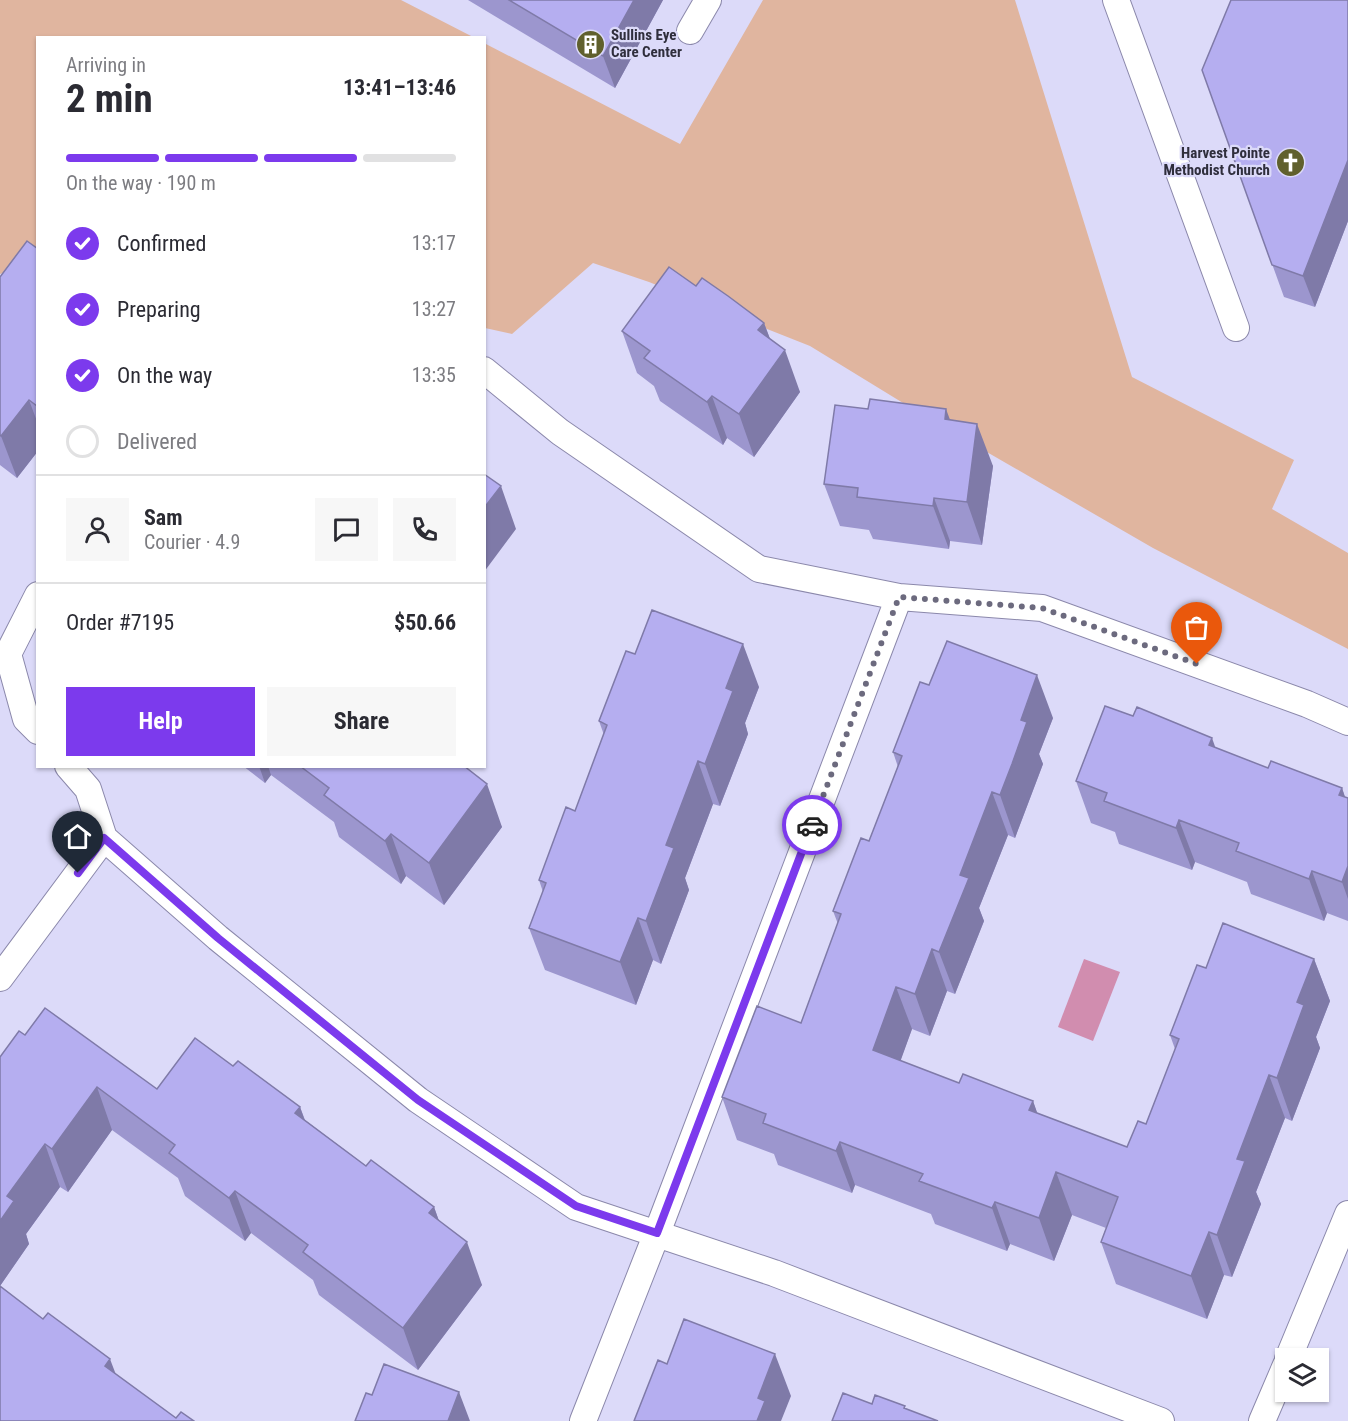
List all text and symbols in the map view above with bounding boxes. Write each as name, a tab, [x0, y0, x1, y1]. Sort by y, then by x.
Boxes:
place label: Sullins Eye Care Center	[611, 26, 682, 61]
building icon: Sullins Eye Care Center	[574, 28, 606, 60]
text: Arriving in	[66, 53, 146, 77]
text: 13:41–13:46	[343, 75, 456, 100]
text: 2 min	[66, 76, 153, 122]
place label: Harvest Pointe Methodist Church	[1164, 144, 1270, 179]
church icon: Harvest Pointe Methodist Church	[1275, 146, 1307, 178]
text: On the way · 190 m	[66, 171, 216, 195]
icon: check	[66, 227, 99, 260]
text: Confirmed	[117, 231, 206, 256]
text: 13:17	[412, 231, 456, 255]
icon: check	[66, 293, 99, 326]
text: Preparing	[117, 297, 201, 322]
text: 13:27	[412, 297, 456, 321]
icon: check	[66, 359, 99, 392]
text: On the way	[117, 363, 212, 388]
text: 13:35	[412, 363, 456, 387]
text: Delivered	[117, 429, 197, 454]
button: person	[66, 498, 129, 561]
button: chat	[315, 498, 378, 561]
button: phone	[393, 498, 456, 561]
text: Sam	[144, 505, 183, 530]
text: Courier · 4.9	[144, 530, 240, 554]
pin	[1171, 602, 1222, 664]
text: Order #7195	[66, 610, 174, 635]
text: $50.66	[394, 610, 456, 635]
icon: bag	[1180, 611, 1213, 644]
button: Help	[66, 687, 255, 756]
button: Share	[267, 687, 456, 756]
courier	[782, 795, 842, 855]
icon: car	[796, 809, 829, 842]
pin	[52, 811, 103, 873]
icon: home	[61, 820, 94, 853]
map controls	[1275, 1348, 1329, 1402]
button: layers	[1275, 1348, 1329, 1402]

